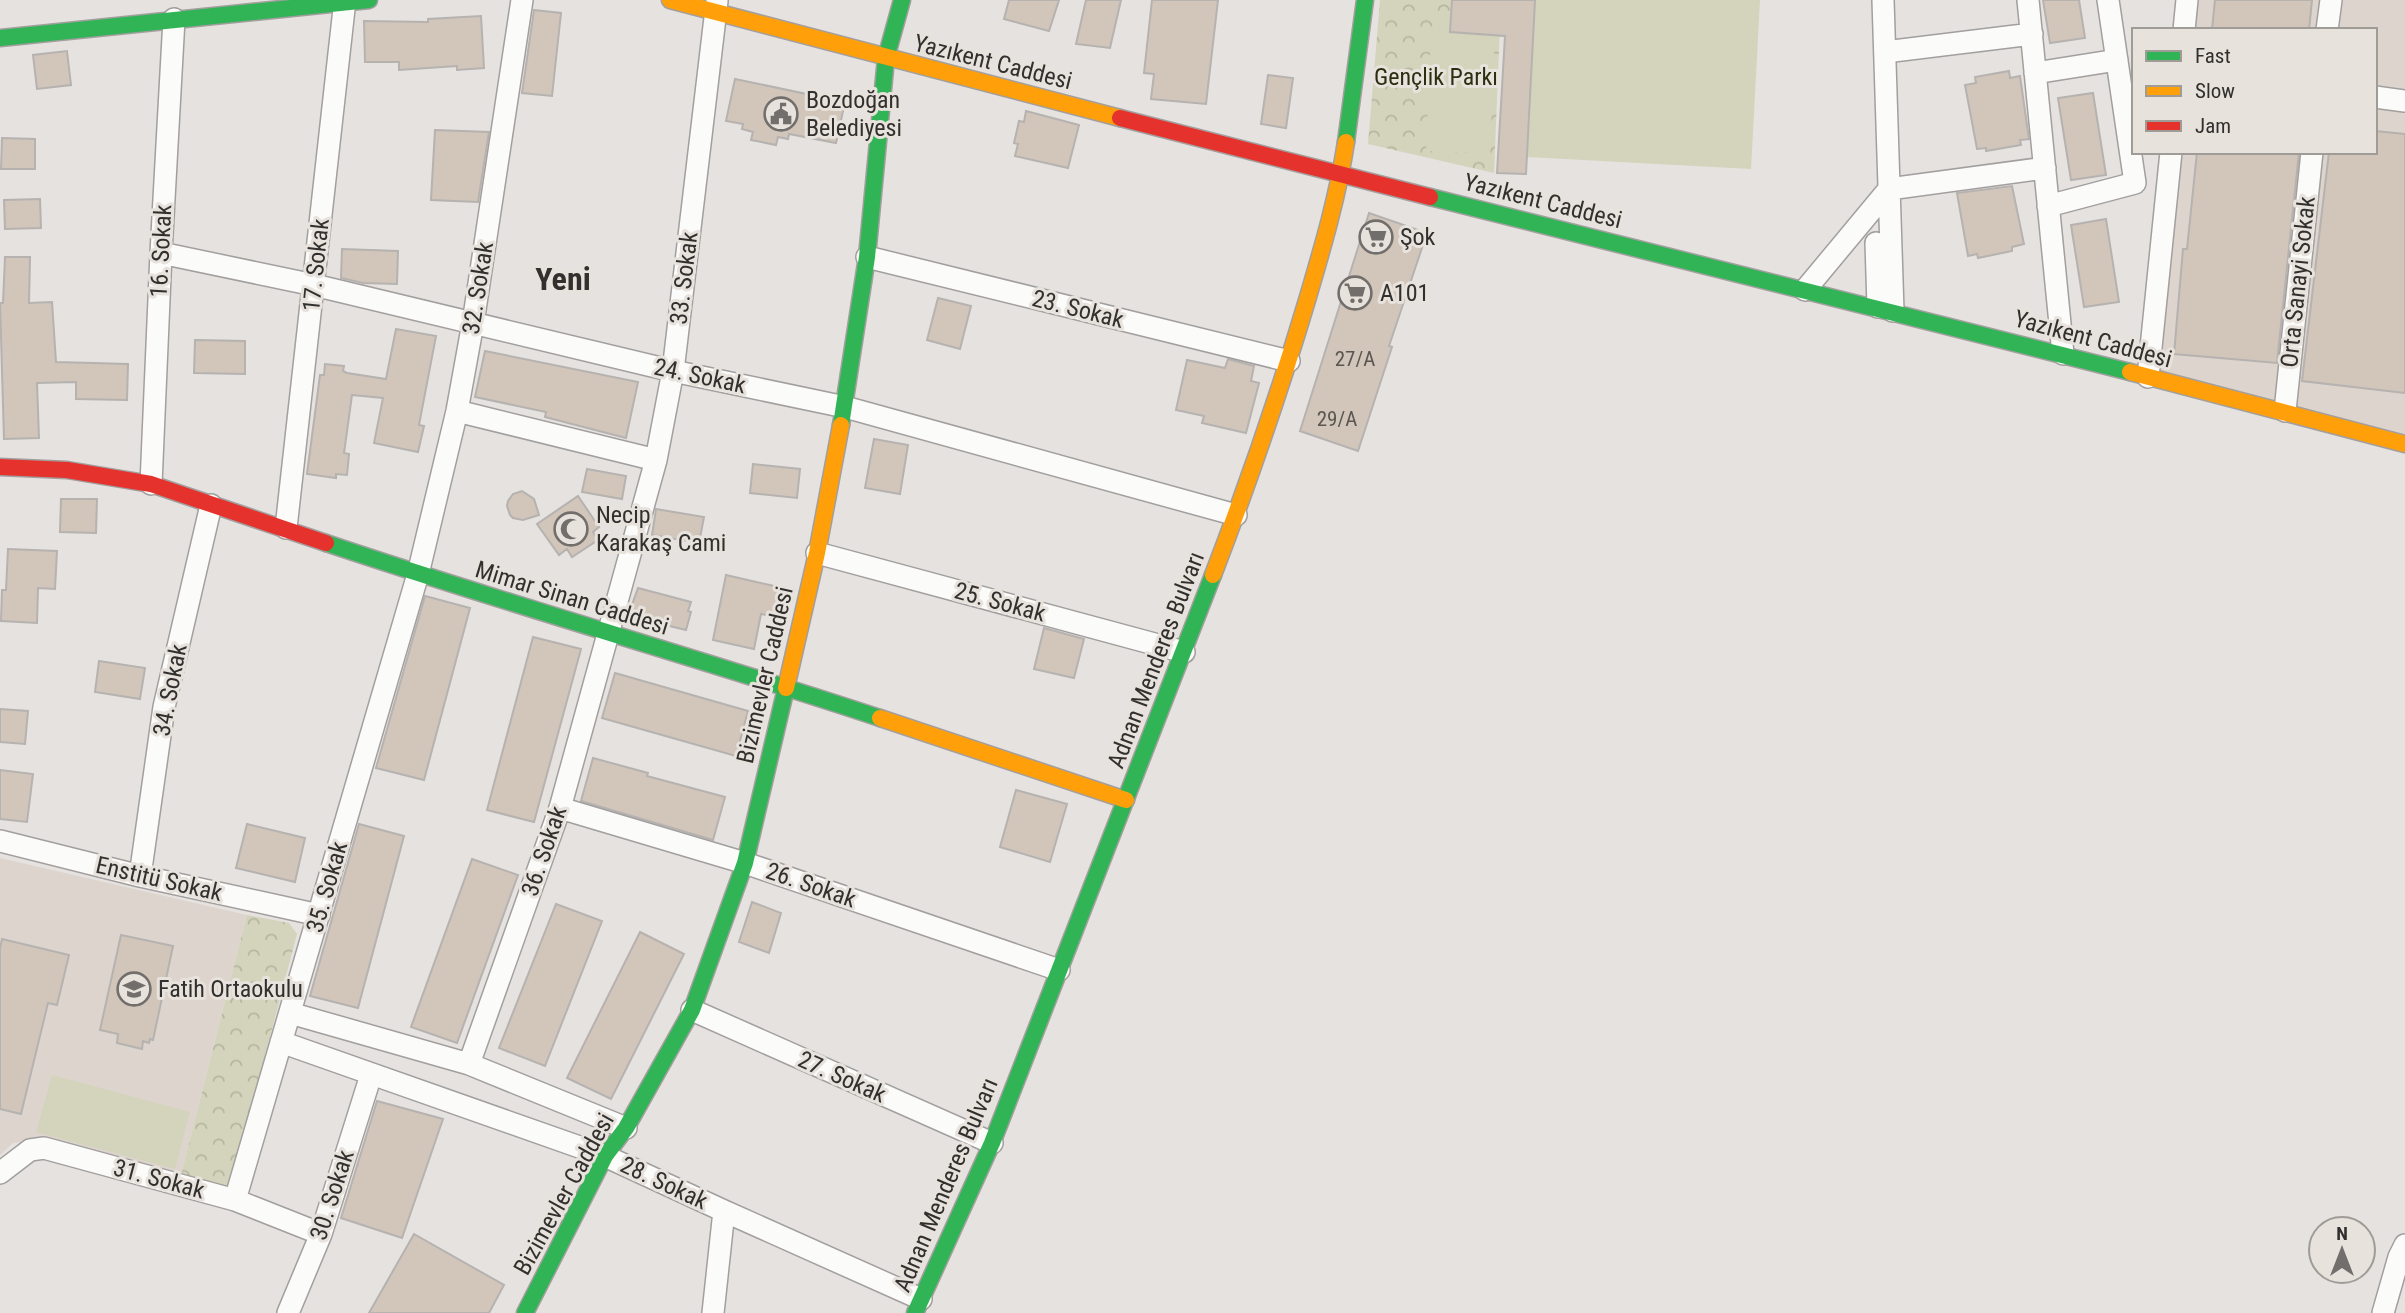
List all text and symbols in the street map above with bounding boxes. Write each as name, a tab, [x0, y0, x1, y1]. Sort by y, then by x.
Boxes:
legend	[2132, 28, 2377, 154]
street label: Yazıkent Caddesi	[911, 29, 1075, 95]
text: Fast	[2195, 44, 2231, 68]
park label: Gençlik Parkı	[1374, 63, 1498, 91]
text: Slow	[2195, 79, 2235, 103]
place label: Bozdoğan Belediyesi	[806, 86, 902, 142]
public building icon: Bozdoğan Belediyesi	[762, 95, 800, 133]
text: Jam	[2195, 114, 2231, 138]
street label: Yazıkent Caddesi	[1461, 168, 1625, 234]
street label: Orta Sanayi Sokak	[2275, 195, 2321, 369]
street label: 16. Sokak	[145, 204, 177, 298]
street label: 17. Sokak	[297, 217, 335, 313]
supermarket icon: Şok	[1357, 218, 1395, 256]
place label: Şok	[1400, 223, 1435, 251]
street label: 33. Sokak	[664, 230, 704, 326]
street label: 32. Sokak	[457, 240, 499, 336]
district label: Yeni	[535, 260, 591, 298]
supermarket icon: A101	[1336, 274, 1374, 312]
place label: A101	[1380, 279, 1429, 307]
street label: 23. Sokak	[1029, 284, 1127, 334]
street label: Yazıkent Caddesi	[2011, 304, 2175, 374]
house number: 27/A	[1335, 347, 1375, 371]
street label: 24. Sokak	[652, 353, 749, 399]
house number: 29/A	[1317, 407, 1357, 431]
place label: Necip Karakaş Cami	[596, 501, 726, 557]
mosque icon: Necip Karakaş Cami	[552, 510, 590, 548]
street label: Adnan Menderes Bulvarı	[1102, 548, 1210, 772]
street label: Mimar Sinan Caddesi	[472, 555, 672, 641]
street label: 25. Sokak	[951, 576, 1049, 628]
street label: Bizimevler Caddesi	[731, 584, 799, 766]
street label: 34. Sokak	[147, 641, 193, 738]
street label: 36. Sokak	[516, 802, 572, 900]
street label: 35. Sokak	[301, 838, 353, 936]
street label: Enstitü Sokak	[93, 851, 225, 907]
street label: 26. Sokak	[762, 857, 860, 913]
school or university icon: Fatih Ortaokulu	[115, 970, 153, 1008]
place label: Fatih Ortaokulu	[158, 975, 303, 1003]
street label: 27. Sokak	[794, 1045, 890, 1109]
street label: Adnan Menderes Bulvarı	[888, 1074, 1004, 1296]
street label: Bizimevler Caddesi	[508, 1108, 620, 1280]
street label: 30. Sokak	[304, 1146, 360, 1244]
street label: 28. Sokak	[616, 1151, 712, 1215]
street label: 31. Sokak	[110, 1153, 208, 1205]
north arrow	[2307, 1215, 2377, 1285]
text: N	[2336, 1222, 2348, 1245]

